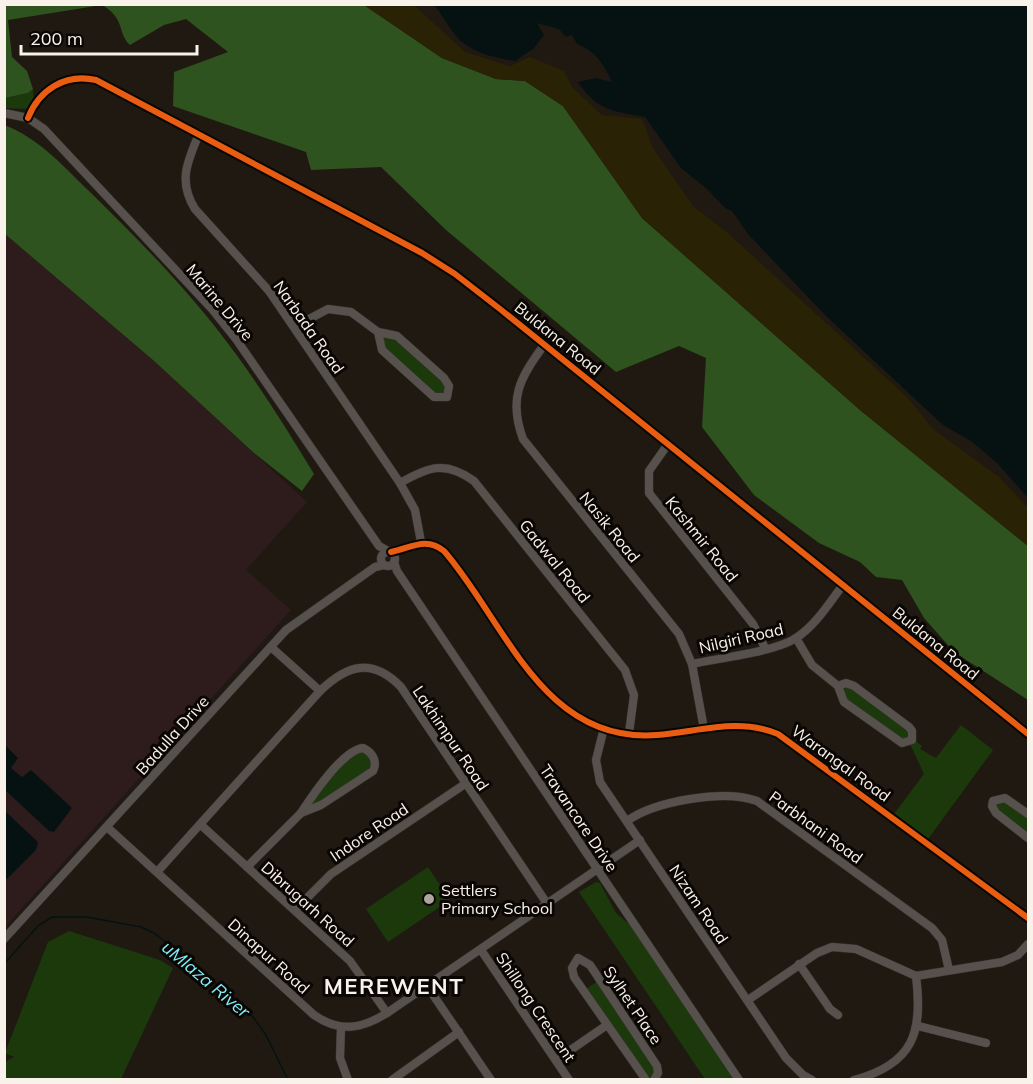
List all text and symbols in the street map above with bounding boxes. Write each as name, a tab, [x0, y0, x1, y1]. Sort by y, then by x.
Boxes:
scale bar	[21, 18, 196, 56]
text: 200 m	[30, 27, 83, 50]
street label: Marine Drive	[182, 260, 258, 344]
street label: Narbada Road	[269, 277, 349, 377]
street label: Buldana Road	[511, 297, 605, 379]
street label: Nasik Road	[575, 488, 645, 566]
street label: Kashmir Road	[661, 492, 743, 586]
street label: Gadwal Road	[515, 515, 595, 607]
street label: Buldana Road	[889, 602, 983, 684]
street label: Nilgiri Road	[697, 619, 785, 657]
street label: Lakhimpur Road	[409, 682, 493, 794]
street label: Badulla Drive	[131, 691, 213, 779]
street label: Warangal Road	[788, 720, 894, 806]
street label: Travancore Drive	[536, 761, 622, 875]
street label: Parbhani Road	[765, 786, 867, 868]
street label: Indore Road	[326, 799, 412, 865]
street label: Dibrugarh Road	[257, 857, 359, 951]
street label: Nizam Road	[665, 861, 733, 947]
place label: Settlers Primary School	[441, 880, 553, 918]
marker: Settlers Primary School	[422, 892, 436, 906]
street label: Dinapur Road	[224, 914, 314, 998]
water label: uMlaza River	[157, 935, 256, 1024]
street label: Shillong Crescent	[492, 948, 580, 1066]
street label: Sylhet Place	[599, 962, 667, 1048]
district label: MEREWENT	[324, 972, 464, 1000]

